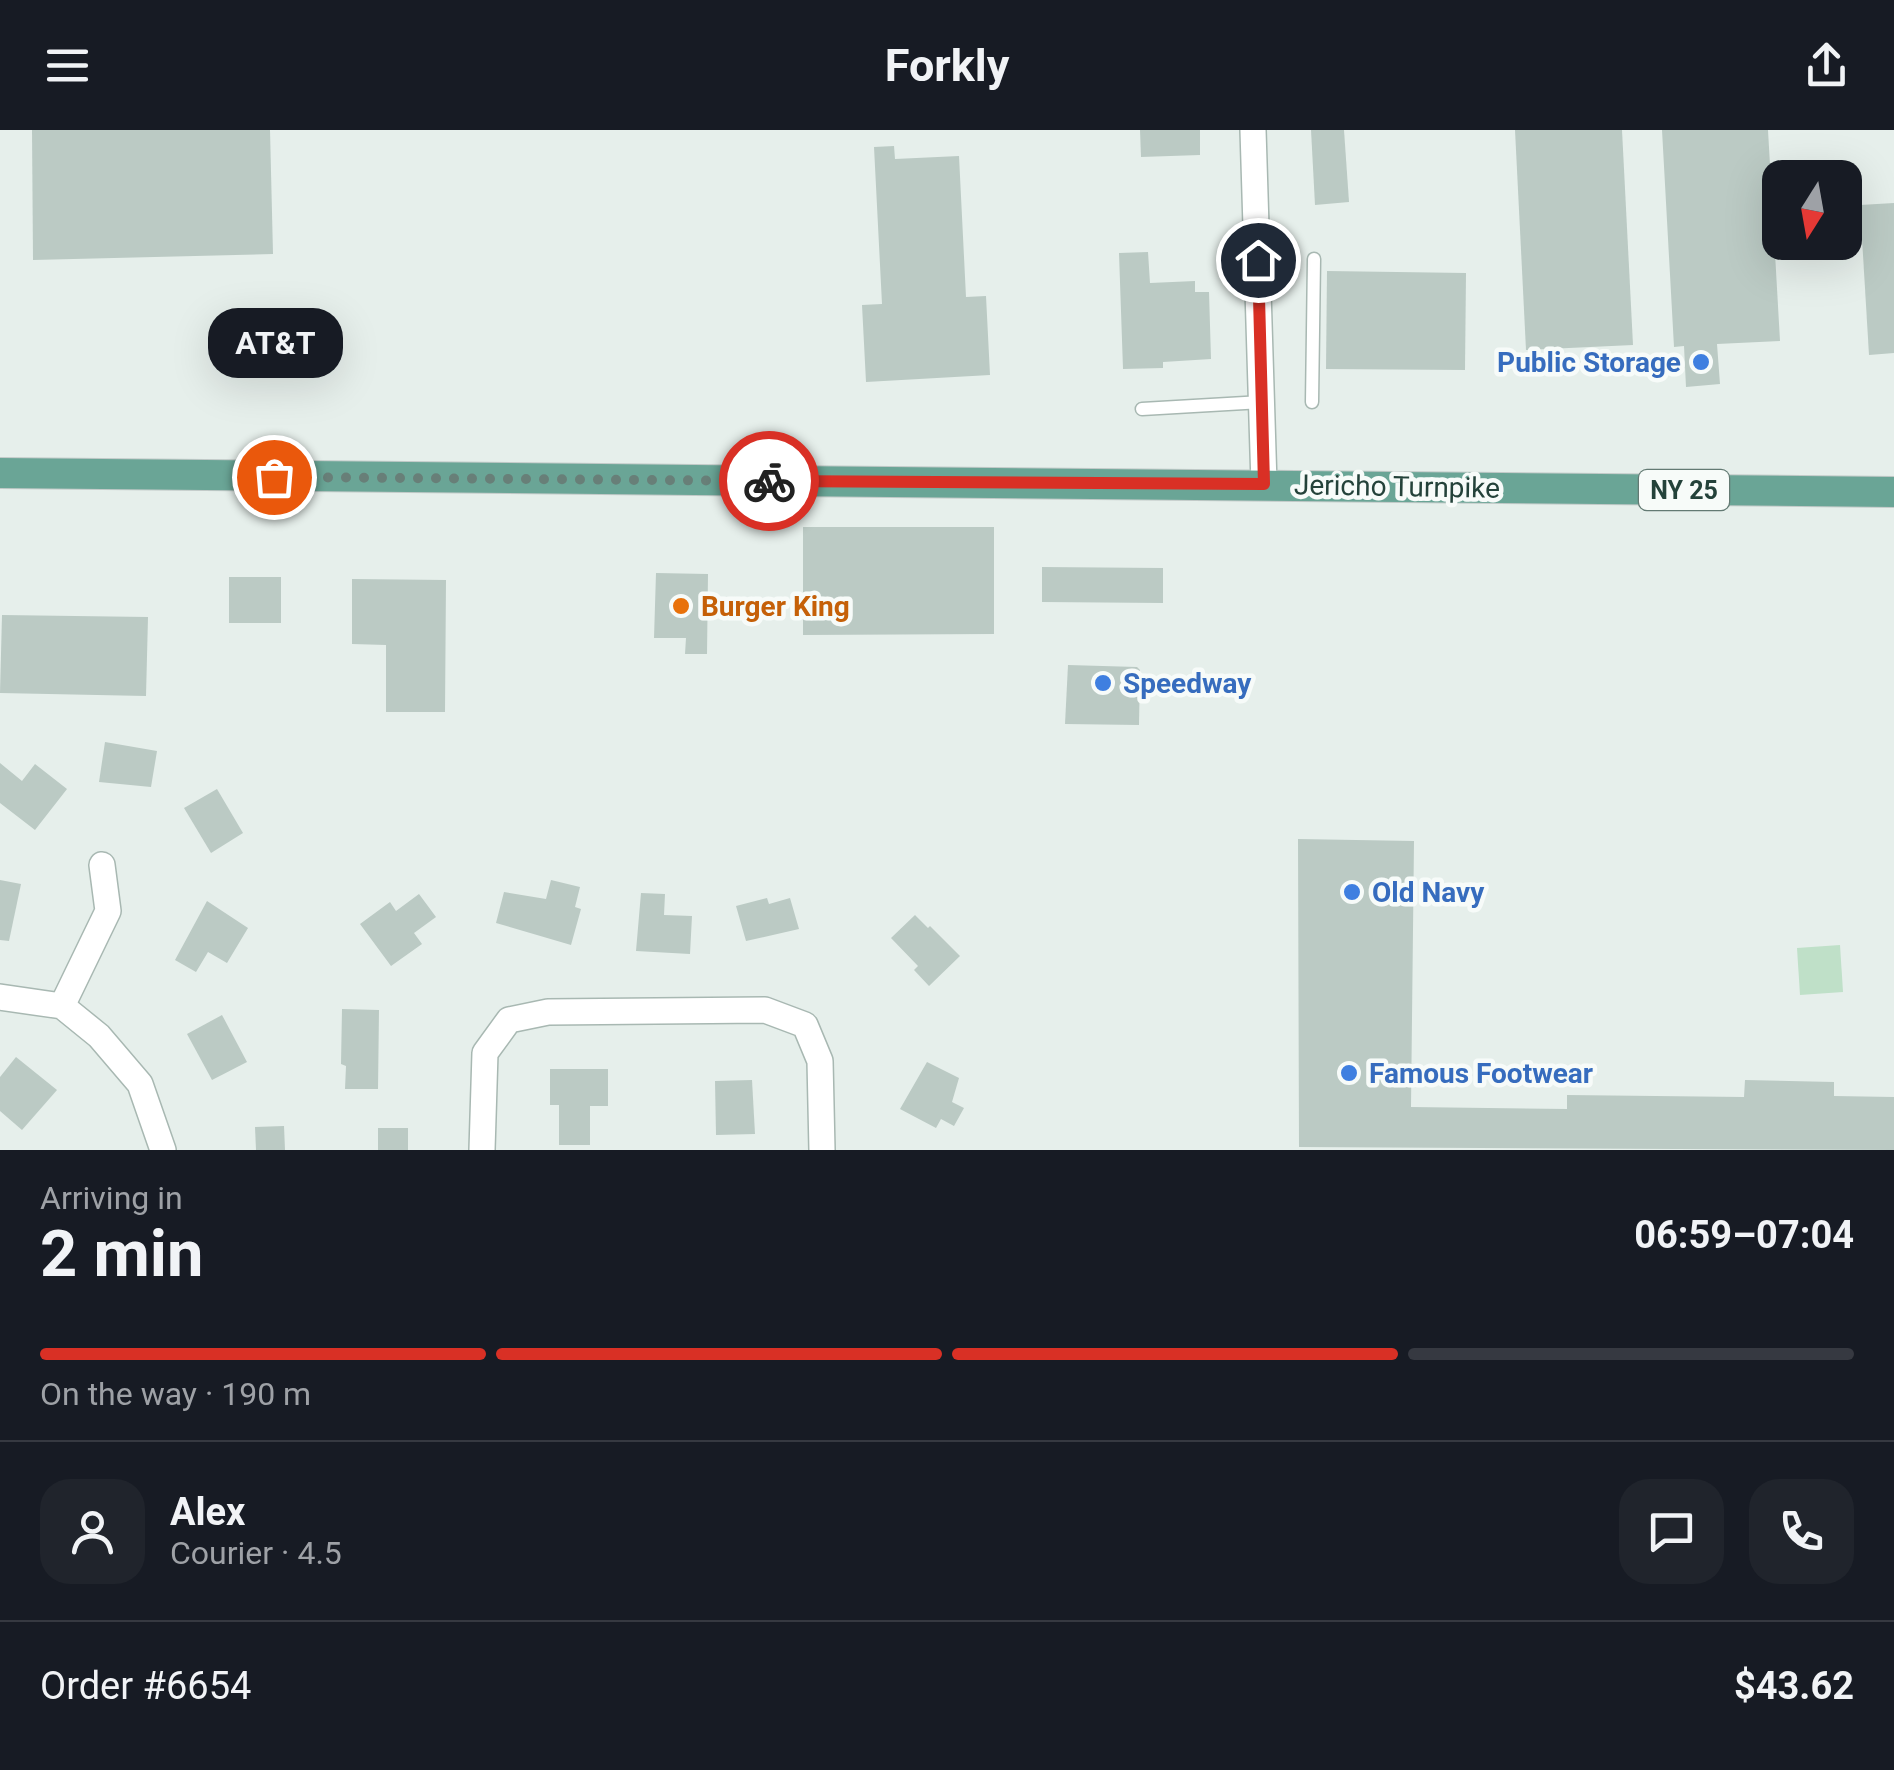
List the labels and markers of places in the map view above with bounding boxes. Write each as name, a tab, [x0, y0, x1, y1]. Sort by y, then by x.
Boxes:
pin	[1216, 218, 1301, 303]
callout: AT&T	[206, 307, 342, 377]
place label: Public Storage	[1497, 346, 1681, 379]
marker: Public Storage	[1690, 351, 1712, 373]
pin	[232, 435, 317, 520]
place label: Burger King	[701, 590, 850, 623]
marker: Burger King	[670, 595, 692, 617]
place label: Speedway	[1123, 667, 1252, 700]
marker: Speedway	[1092, 672, 1114, 694]
place label: Old Navy	[1372, 876, 1485, 909]
marker: Old Navy	[1341, 881, 1363, 903]
place label: Famous Footwear	[1369, 1057, 1593, 1090]
marker: Famous Footwear	[1338, 1062, 1360, 1084]

